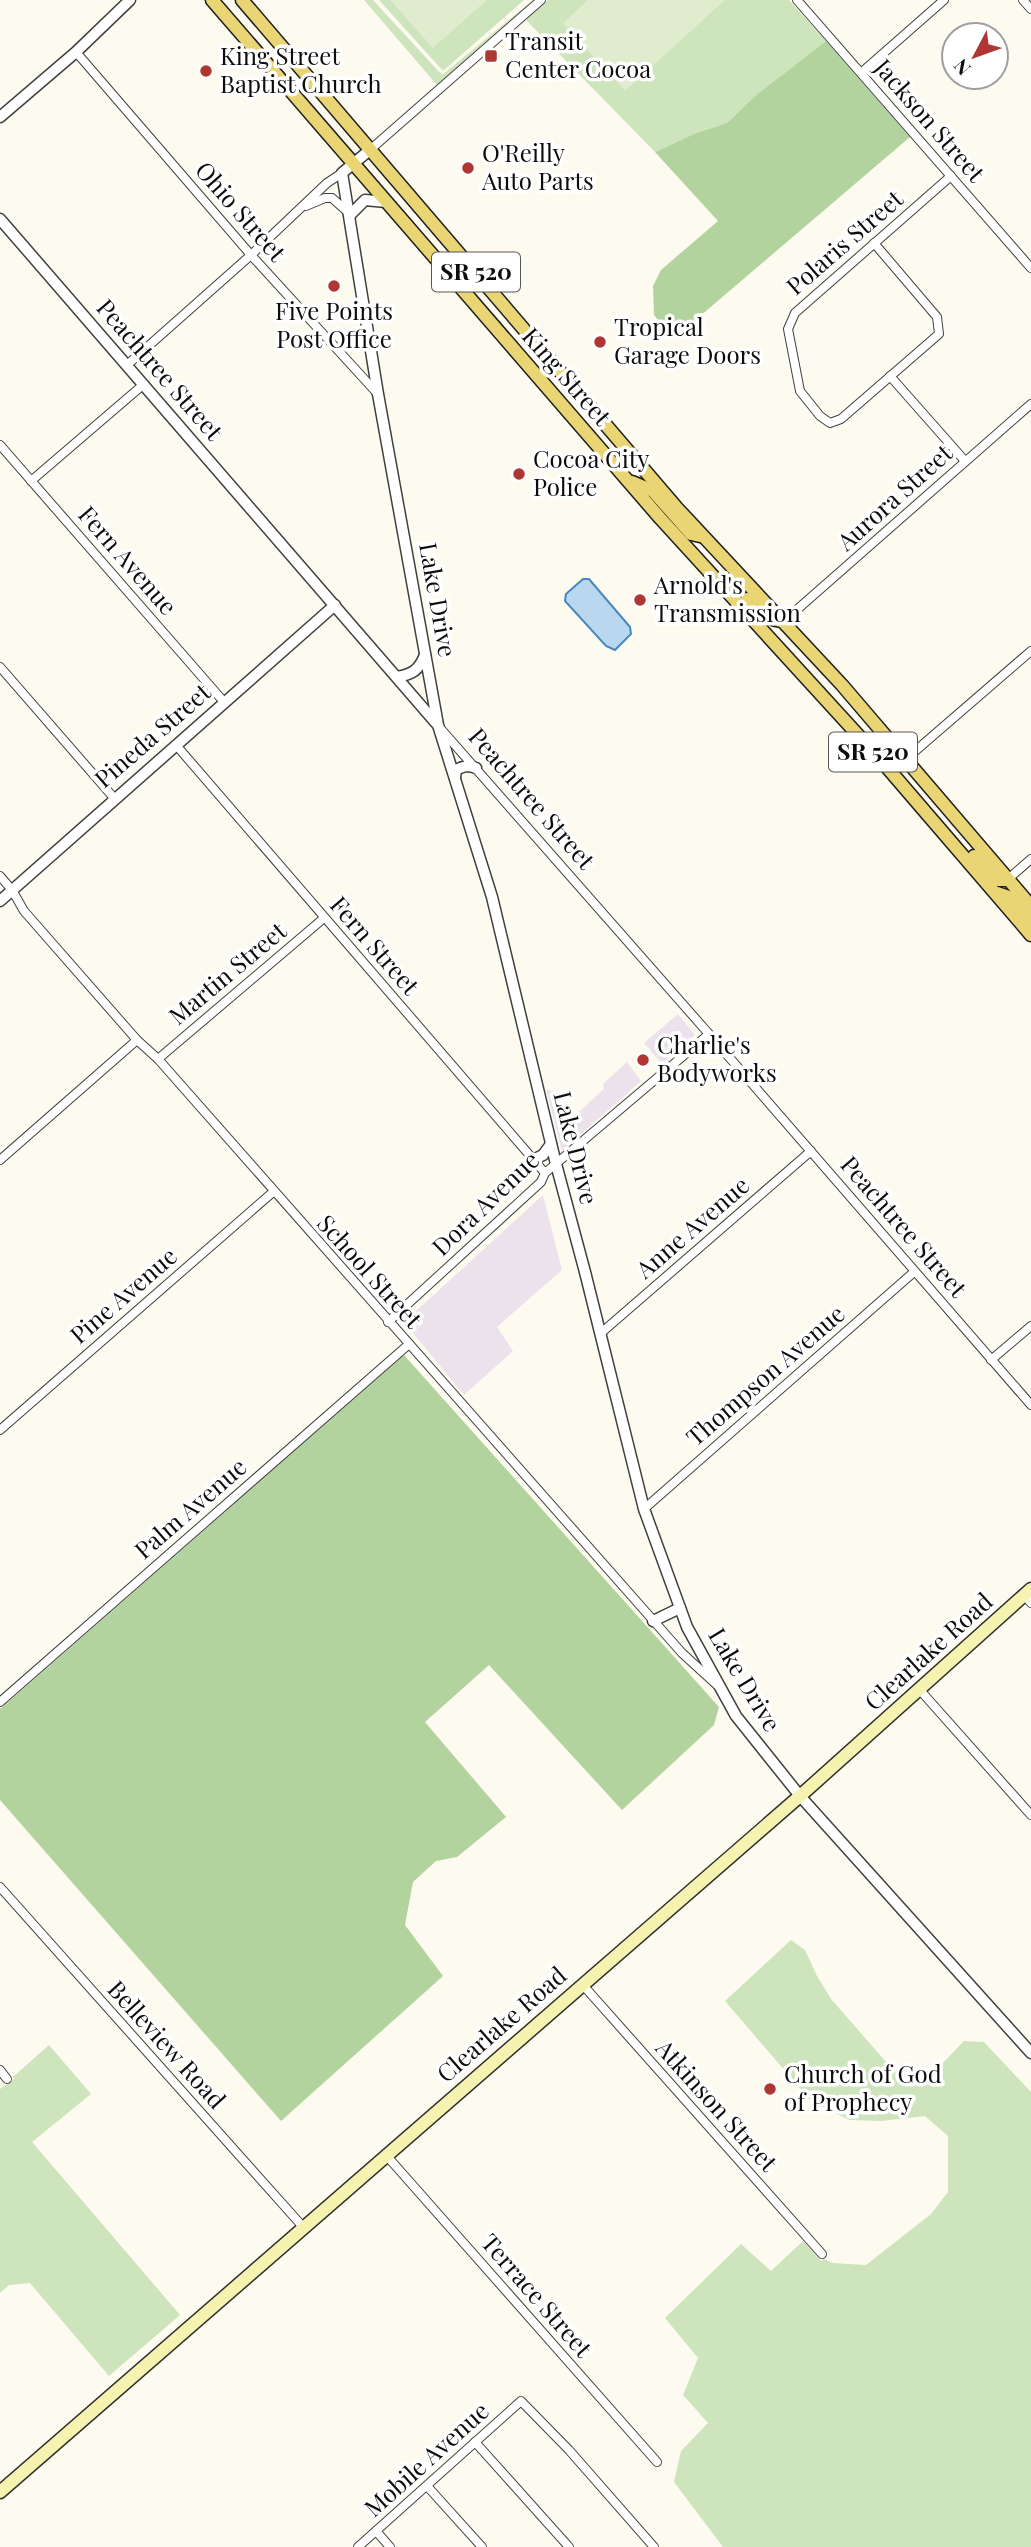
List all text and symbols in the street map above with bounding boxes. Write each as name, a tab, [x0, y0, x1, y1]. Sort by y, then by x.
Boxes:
north arrow	[940, 21, 1010, 91]
place label: Transit Center Cocoa	[505, 24, 651, 84]
place label: King Street Baptist Church	[220, 39, 382, 99]
marker: Transit Center Cocoa	[483, 48, 499, 64]
street label: Jackson Street	[868, 51, 993, 188]
text: N	[947, 54, 976, 82]
marker: King Street Baptist Church	[198, 63, 214, 79]
place label: O'Reilly Auto Parts	[481, 136, 594, 196]
street label: Ohio Street	[189, 154, 294, 268]
marker: O'Reilly Auto Parts	[460, 160, 476, 176]
street label: Polaris Street	[779, 182, 909, 301]
road number: SR 520	[432, 252, 520, 292]
marker: Five Points Post Office	[326, 278, 342, 294]
street label: Peachtree Street	[90, 291, 231, 446]
place label: Five Points Post Office	[275, 294, 393, 354]
place label: Tropical Garage Doors	[614, 310, 761, 370]
street label: King Street	[516, 320, 619, 432]
marker: Tropical Garage Doors	[592, 334, 608, 350]
street label: Aurora Street	[829, 436, 958, 557]
place label: Cocoa City Police	[533, 442, 649, 502]
marker: Cocoa City Police	[511, 466, 527, 482]
street label: Fern Avenue	[72, 498, 185, 621]
street label: Lake Drive	[413, 540, 465, 659]
place label: Arnold's Transmission	[653, 568, 801, 628]
marker: Arnold's Transmission	[632, 592, 648, 608]
street label: Pineda Street	[87, 675, 217, 794]
street label: Peachtree Street	[462, 720, 603, 875]
road number: SR 520	[829, 732, 917, 772]
street label: Fern Street	[324, 889, 427, 1001]
street label: Martin Street	[161, 914, 292, 1031]
place label: Charlie's Bodyworks	[657, 1028, 777, 1088]
marker: Charlie's Bodyworks	[635, 1052, 651, 1068]
street label: Lake Drive	[547, 1088, 606, 1207]
street label: Dora Avenue	[424, 1143, 545, 1262]
street label: Peachtree Street	[834, 1148, 975, 1303]
street label: Anne Avenue	[628, 1168, 755, 1285]
street label: School Street	[311, 1207, 430, 1335]
street label: Pine Avenue	[62, 1239, 183, 1350]
street label: Thompson Avenue	[679, 1297, 851, 1452]
street label: Palm Avenue	[127, 1450, 252, 1565]
street label: Clearlake Road	[857, 1585, 998, 1716]
street label: Lake Drive	[702, 1621, 789, 1737]
street label: Clearlake Road	[429, 1958, 572, 2089]
street label: Belleview Road	[101, 1973, 234, 2115]
street label: Atkinson Street	[649, 2031, 786, 2178]
place label: Church of God of Prophecy	[784, 2057, 942, 2117]
marker: Church of God of Prophecy	[762, 2081, 778, 2097]
street label: Terrace Street	[475, 2226, 600, 2364]
street label: Mobile Avenue	[357, 2394, 495, 2523]

